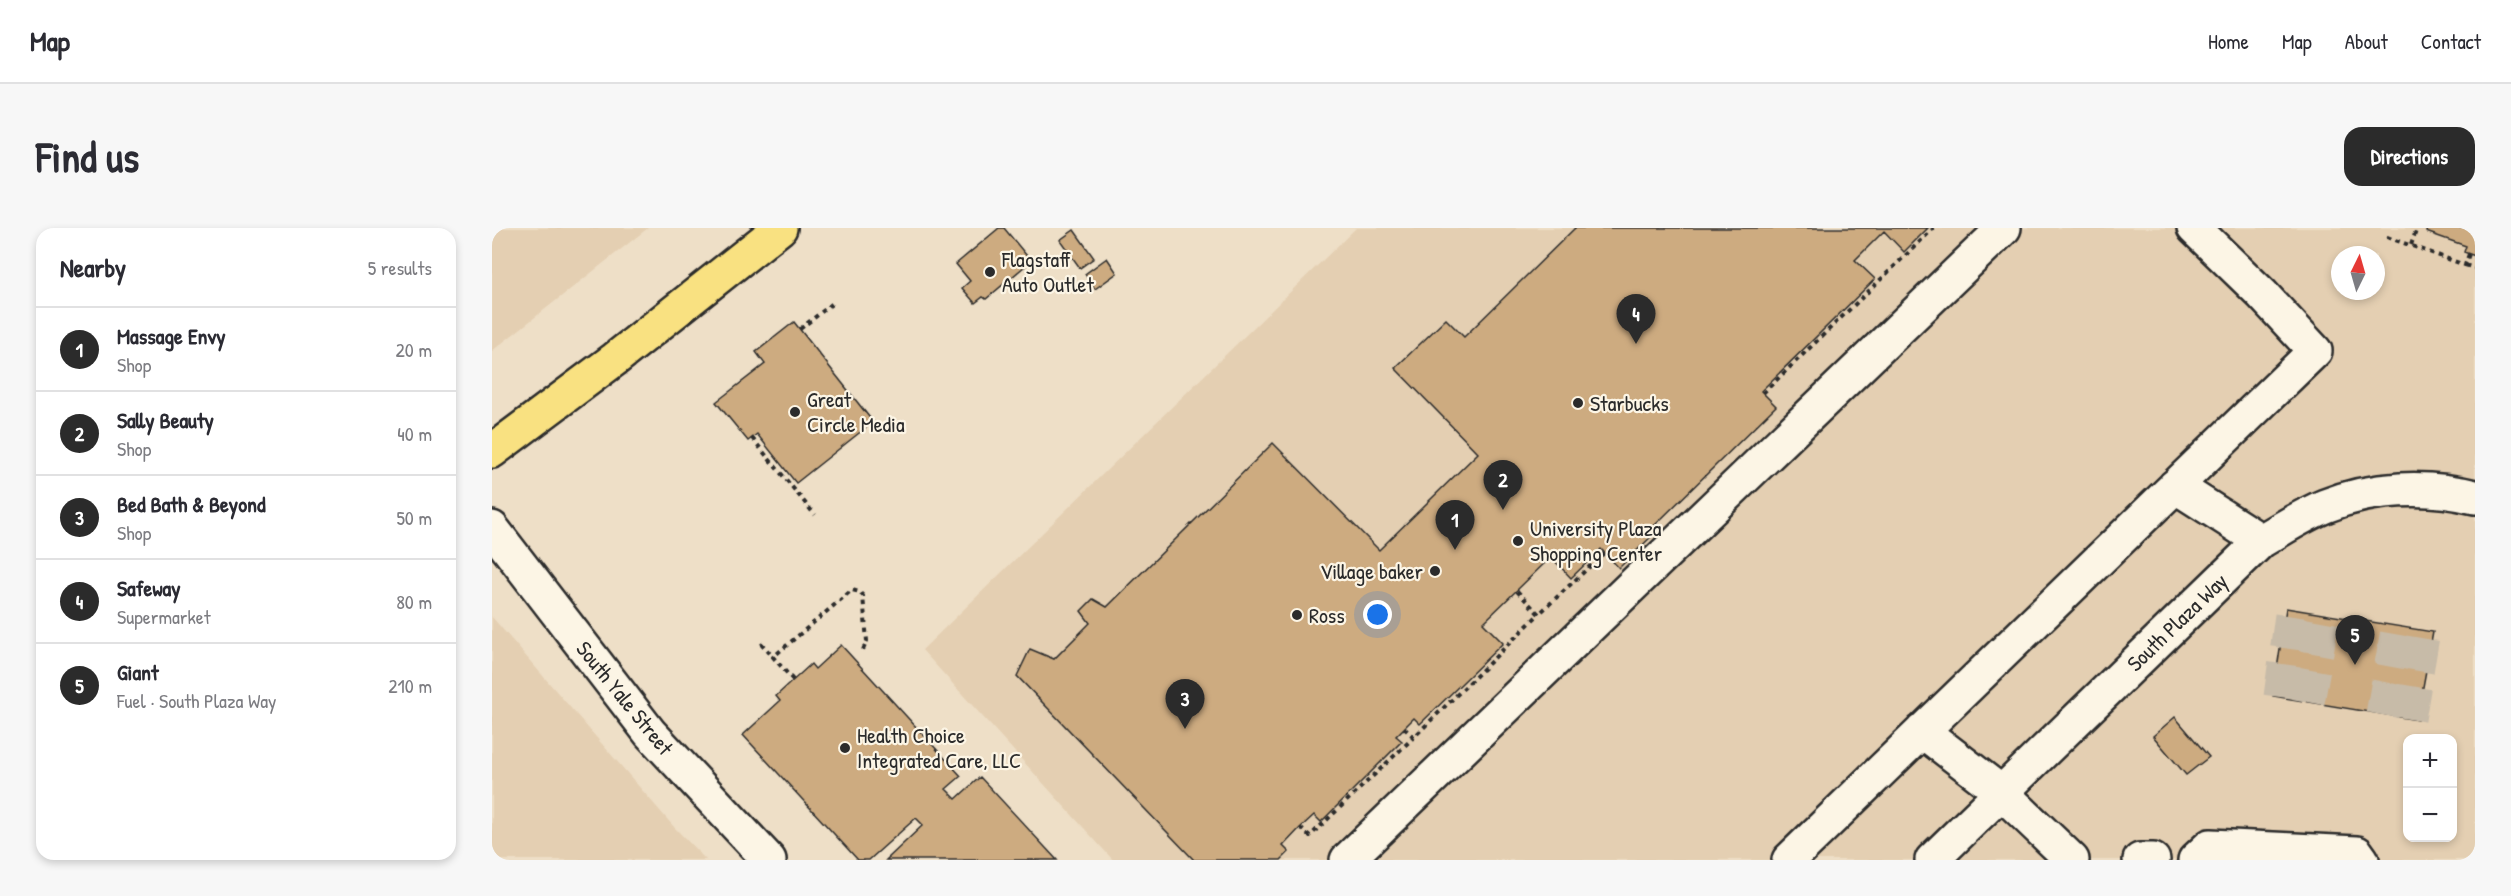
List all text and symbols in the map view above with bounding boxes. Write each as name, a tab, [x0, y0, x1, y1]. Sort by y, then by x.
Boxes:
text: Map	[30, 22, 70, 60]
text: Home	[2208, 27, 2249, 56]
text: Map	[2282, 27, 2312, 56]
text: About	[2345, 27, 2388, 56]
text: Contact	[2421, 27, 2481, 56]
button: Directions	[2344, 127, 2475, 186]
text: Find us	[36, 128, 139, 185]
place label: Flagstaff Auto Outlet	[1001, 244, 1094, 299]
north arrow	[2331, 246, 2385, 300]
text: Nearby	[60, 250, 126, 285]
text: 5 results	[368, 254, 432, 281]
marker: Flagstaff Auto Outlet	[983, 265, 997, 279]
pin: 4	[1616, 294, 1656, 344]
text: Massage Envy	[117, 321, 226, 351]
text: 1	[76, 336, 83, 363]
text: 20 m	[395, 336, 432, 363]
text: Shop	[117, 351, 151, 378]
place label: Great Circle Media	[807, 384, 905, 439]
place label: Starbucks	[1590, 388, 1669, 418]
marker: Starbucks	[1571, 396, 1585, 410]
text: Sally Beauty	[117, 405, 214, 435]
marker: Great Circle Media	[788, 405, 802, 419]
text: 2	[75, 420, 84, 447]
text: 40 m	[397, 420, 432, 447]
text: Shop	[117, 435, 151, 462]
pin: 2	[1484, 460, 1522, 510]
text: Bed Bath & Beyond	[117, 489, 266, 519]
pin: 1	[1436, 500, 1474, 550]
text: 3	[75, 504, 84, 531]
text: 50 m	[396, 504, 432, 531]
place label: University Plaza Shopping Center	[1530, 513, 1663, 568]
text: Shop	[117, 519, 151, 546]
marker: University Plaza Shopping Center	[1511, 534, 1525, 548]
place label: Village baker	[1320, 556, 1424, 586]
marker: Village baker	[1428, 564, 1442, 578]
street label: South Plaza Way	[2120, 566, 2234, 678]
text: Safeway	[117, 573, 181, 603]
text: 4	[76, 588, 83, 615]
text: 80 m	[396, 588, 432, 615]
place label: Ross	[1309, 600, 1345, 630]
your location	[1363, 600, 1392, 629]
text: Supermarket	[117, 603, 211, 630]
marker: Ross	[1290, 608, 1304, 622]
pin: 5	[2336, 616, 2374, 665]
street label: South Yale Street	[570, 635, 681, 762]
text: Giant	[117, 657, 159, 687]
text: 5	[75, 672, 84, 699]
text: 210 m	[388, 672, 432, 699]
pin: 3	[1166, 680, 1204, 729]
text: Fuel · South Plaza Way	[117, 687, 277, 714]
place label: Health Choice Integrated Care, LLC	[857, 720, 1021, 775]
map controls	[2403, 734, 2457, 842]
button: +	[2403, 734, 2457, 788]
marker: Health Choice Integrated Care, LLC	[838, 741, 852, 755]
button: −	[2403, 788, 2457, 842]

